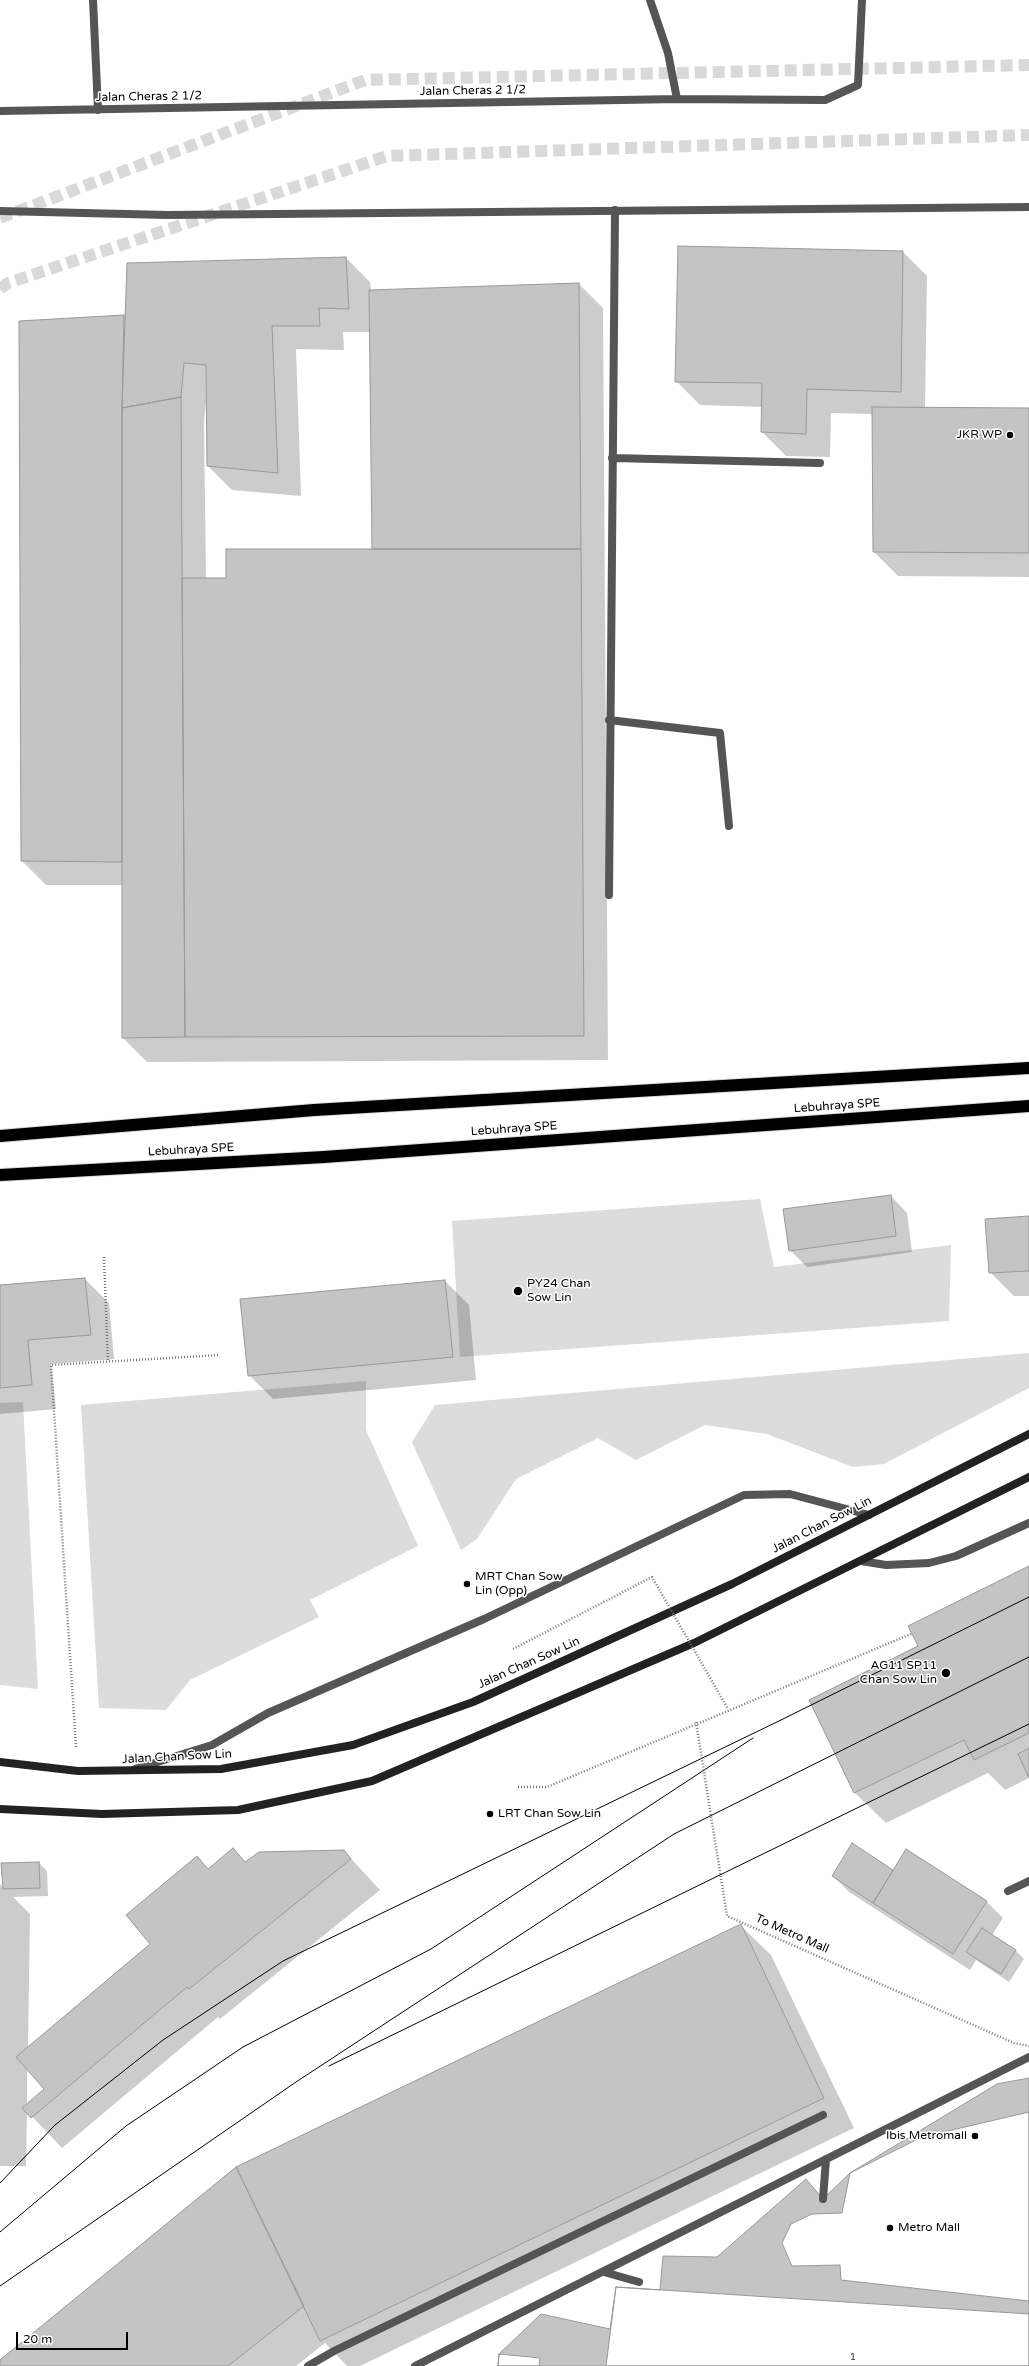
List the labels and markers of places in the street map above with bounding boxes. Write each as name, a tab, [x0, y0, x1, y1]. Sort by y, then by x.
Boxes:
place label: JKR WP	[957, 428, 1002, 442]
marker: JKR WP	[1005, 430, 1015, 440]
place label: PY24 Chan Sow Lin	[527, 1277, 591, 1305]
marker: PY24 Chan Sow Lin	[512, 1285, 524, 1297]
place label: MRT Chan Sow Lin (Opp)	[475, 1570, 562, 1598]
marker: MRT Chan Sow Lin (Opp)	[462, 1579, 472, 1589]
place label: AG11 SP11 Chan Sow Lin	[860, 1659, 937, 1687]
marker: AG11 SP11 Chan Sow Lin	[940, 1667, 952, 1679]
place label: LRT Chan Sow Lin	[498, 1807, 601, 1821]
marker: LRT Chan Sow Lin	[485, 1809, 495, 1819]
place label: Ibis Metromall	[886, 2129, 967, 2143]
marker: Ibis Metromall	[970, 2131, 980, 2141]
place label: Metro Mall	[898, 2221, 960, 2235]
marker: Metro Mall	[885, 2223, 895, 2233]

